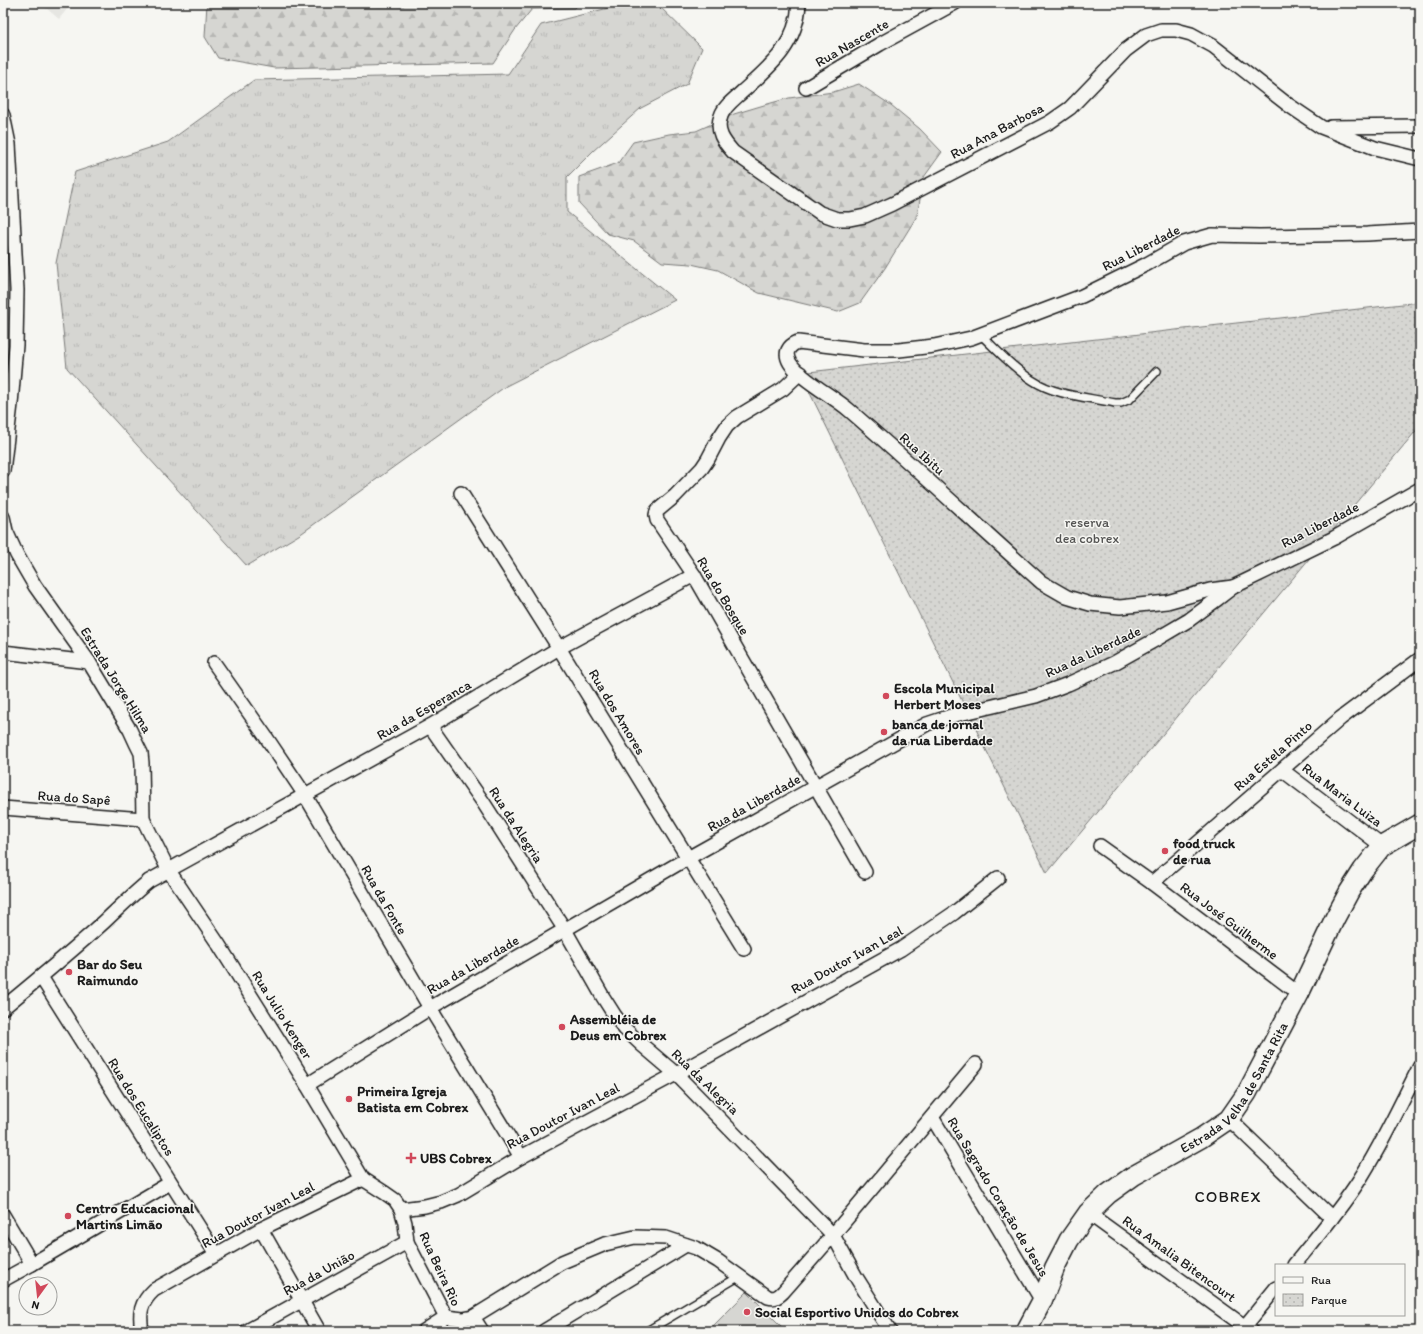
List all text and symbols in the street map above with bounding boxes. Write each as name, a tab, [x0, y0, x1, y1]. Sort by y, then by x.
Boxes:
street label: Rua Nascente	[812, 15, 892, 71]
street label: Rua Ana Barbosa	[948, 99, 1047, 163]
street label: Rua Liberdade	[1099, 221, 1183, 275]
street label: Rua Ibitu	[896, 429, 948, 479]
street label: Rua Liberdade	[1278, 498, 1362, 552]
park label: reserva dea cobrex	[1055, 514, 1119, 547]
street label: Rua do Bosque	[693, 554, 753, 638]
street label: Rua da Liberdade	[1042, 622, 1144, 682]
street label: Estrada Jorge Hilma	[77, 624, 156, 737]
street label: Rua dos Amores	[585, 666, 649, 758]
street label: Rua da Esperanca	[374, 676, 475, 744]
place label: Escola Municipal Herbert Moses	[894, 680, 995, 713]
marker: Escola Municipal Herbert Moses	[881, 691, 891, 701]
place label: banca de jornal da rua Liberdade	[892, 716, 993, 749]
street label: Rua Estela Pinto	[1230, 717, 1316, 795]
marker: banca de jornal da rua Liberdade	[879, 727, 889, 737]
street label: Rua Maria Luiza	[1299, 759, 1385, 831]
street label: Rua da Liberdade	[705, 770, 804, 836]
street label: Rua da Alegria	[485, 784, 547, 867]
street label: Rua do Sapê	[37, 787, 111, 809]
place label: food truck de rua	[1173, 835, 1236, 868]
marker: food truck de rua	[1160, 846, 1170, 856]
street label: Rua da Fonte	[357, 862, 411, 938]
street label: Rua José Guilherme	[1177, 879, 1282, 964]
street label: Rua Doutor Ivan Leal	[788, 922, 906, 998]
street label: Rua da Liberdade	[424, 932, 522, 998]
place label: Bar do Seu Raimundo	[77, 956, 142, 989]
marker: Bar do Seu Raimundo	[64, 967, 74, 977]
street label: Rua Julio Kenger	[248, 968, 316, 1063]
place label: Assembléia de Deus em Cobrex	[569, 1011, 667, 1044]
street label: Estrada Velha de Santa Rita	[1177, 1018, 1292, 1157]
marker: Assembléia de Deus em Cobrex	[557, 1022, 567, 1032]
street label: Rua da Alegria	[668, 1045, 743, 1119]
street label: Rua dos Eucaliptos	[104, 1055, 178, 1159]
street label: Rua Doutor Ivan Leal	[504, 1079, 622, 1153]
place label: Primeira Igreja Batista em Cobrex	[357, 1083, 469, 1116]
marker: Primeira Igreja Batista em Cobrex	[344, 1094, 354, 1104]
street label: Rua Sagrado Coração de Jesus	[944, 1114, 1052, 1280]
place label: UBS Cobrex	[420, 1150, 493, 1167]
marker: UBS Cobrex	[405, 1152, 417, 1164]
street label: Rua Doutor Ivan Leal	[199, 1178, 317, 1252]
district label: COBREX	[1195, 1187, 1261, 1206]
place label: Centro Educacional Martins Limão	[76, 1200, 195, 1233]
marker: Centro Educacional Martins Limão	[63, 1211, 73, 1221]
street label: Rua Amalia Bitencourt	[1119, 1212, 1239, 1306]
street label: Rua Beira Rio	[415, 1229, 465, 1309]
street label: Rua da União	[280, 1246, 358, 1300]
legend	[1275, 1264, 1405, 1316]
text: Rua	[1311, 1273, 1331, 1287]
north arrow	[18, 1276, 58, 1316]
text: Parque	[1311, 1293, 1347, 1307]
text: N	[30, 1298, 41, 1312]
place label: Social Esportivo Unidos do Cobrex	[755, 1304, 959, 1321]
marker: Social Esportivo Unidos do Cobrex	[742, 1307, 752, 1317]

